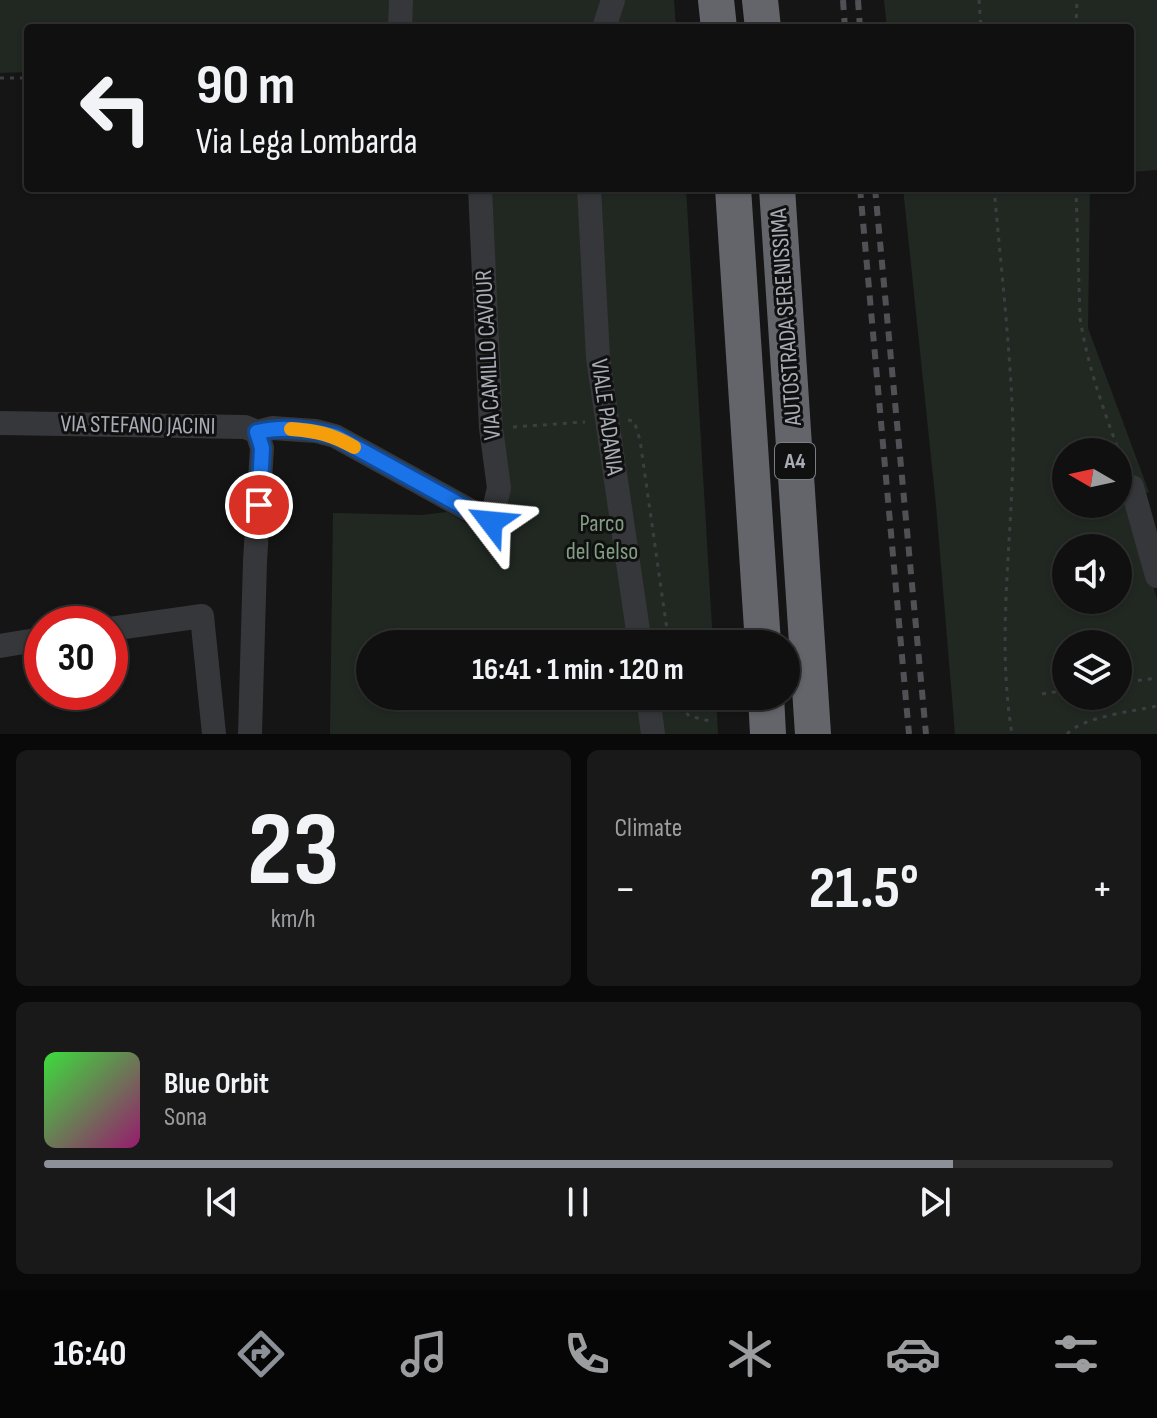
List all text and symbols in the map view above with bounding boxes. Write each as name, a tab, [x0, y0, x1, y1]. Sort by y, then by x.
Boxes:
text: 90 m	[196, 53, 295, 120]
icon: left	[64, 56, 168, 160]
text: Via Lega Lombarda	[196, 121, 418, 164]
street label: AUTOSTRADA SERENISSIMA	[764, 207, 808, 427]
street label: VIA CAMILLO CAVOUR	[469, 269, 507, 441]
street label: VIALE PADANIA	[584, 357, 630, 478]
street label: VIA STEFANO JACINI	[60, 409, 216, 441]
north arrow	[1052, 438, 1132, 518]
map controls	[1052, 438, 1132, 710]
road number: A4	[775, 443, 815, 479]
pin	[225, 471, 293, 539]
position arrow	[449, 480, 533, 564]
icon: arrive	[237, 483, 281, 527]
park label: Parco del Gelso	[566, 509, 638, 566]
button: sound	[1052, 534, 1132, 614]
speed limit sign: 30	[24, 606, 128, 710]
button: layers	[1052, 630, 1132, 710]
text: 16:41 · 1 min · 120 m	[472, 652, 684, 688]
text: 23	[247, 789, 339, 914]
text: Climate	[615, 813, 682, 844]
text: 21.5°	[809, 853, 919, 925]
text: −	[615, 863, 636, 916]
text: +	[1091, 863, 1113, 916]
text: km/h	[271, 904, 316, 935]
text: Blue Orbit	[164, 1066, 269, 1102]
text: Sona	[164, 1102, 207, 1133]
icon: previous	[200, 1180, 244, 1224]
icon: pause	[556, 1180, 600, 1224]
icon: next	[913, 1180, 957, 1224]
icon: directions	[233, 1326, 289, 1382]
icon: music	[396, 1326, 452, 1382]
icon: phone	[559, 1326, 615, 1382]
icon: climate	[722, 1326, 778, 1382]
icon: car	[885, 1326, 941, 1382]
icon: filters	[1048, 1326, 1104, 1382]
text: 16:40	[53, 1333, 126, 1376]

